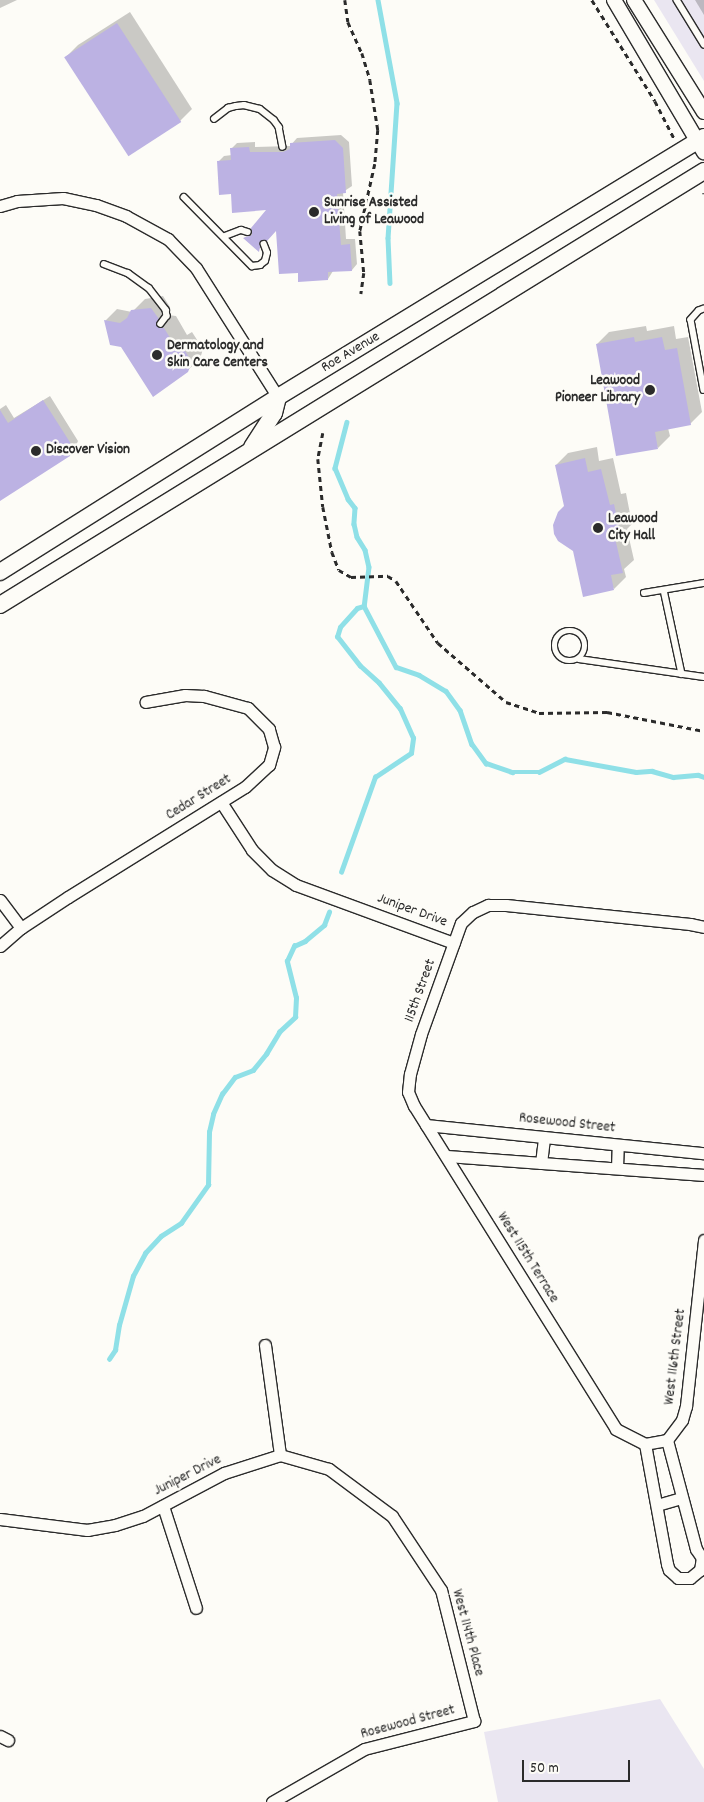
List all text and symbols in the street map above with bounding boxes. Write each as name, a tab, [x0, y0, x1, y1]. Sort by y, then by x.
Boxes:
place label: Sunrise Assisted Living of Leawood	[324, 194, 424, 229]
marker: Sunrise Assisted Living of Leawood	[308, 206, 320, 218]
street label: Roe Avenue	[318, 329, 384, 377]
place label: Dermatology and Skin Care Centers	[167, 337, 268, 372]
marker: Dermatology and Skin Care Centers	[151, 349, 163, 361]
place label: Leawood Pioneer Library	[555, 372, 640, 407]
marker: Leawood Pioneer Library	[644, 384, 656, 396]
place label: Discover Vision	[46, 442, 130, 460]
marker: Discover Vision	[30, 445, 42, 457]
place label: Leawood City Hall	[608, 510, 658, 545]
marker: Leawood City Hall	[592, 522, 604, 534]
street label: Cedar Street	[163, 771, 235, 825]
street label: Juniper Drive	[375, 890, 449, 932]
street label: 115th Street	[401, 957, 441, 1025]
street label: Rosewood Street	[518, 1110, 616, 1138]
street label: West 115th Terrace	[492, 1209, 562, 1307]
street label: West 116th Street	[661, 1308, 691, 1406]
street label: Juniper Drive	[151, 1451, 225, 1501]
street label: West 114th Place	[447, 1588, 487, 1678]
street label: Rosewood Street	[359, 1702, 457, 1744]
scale bar	[524, 1750, 632, 1782]
text: 50 m	[530, 1758, 559, 1780]

